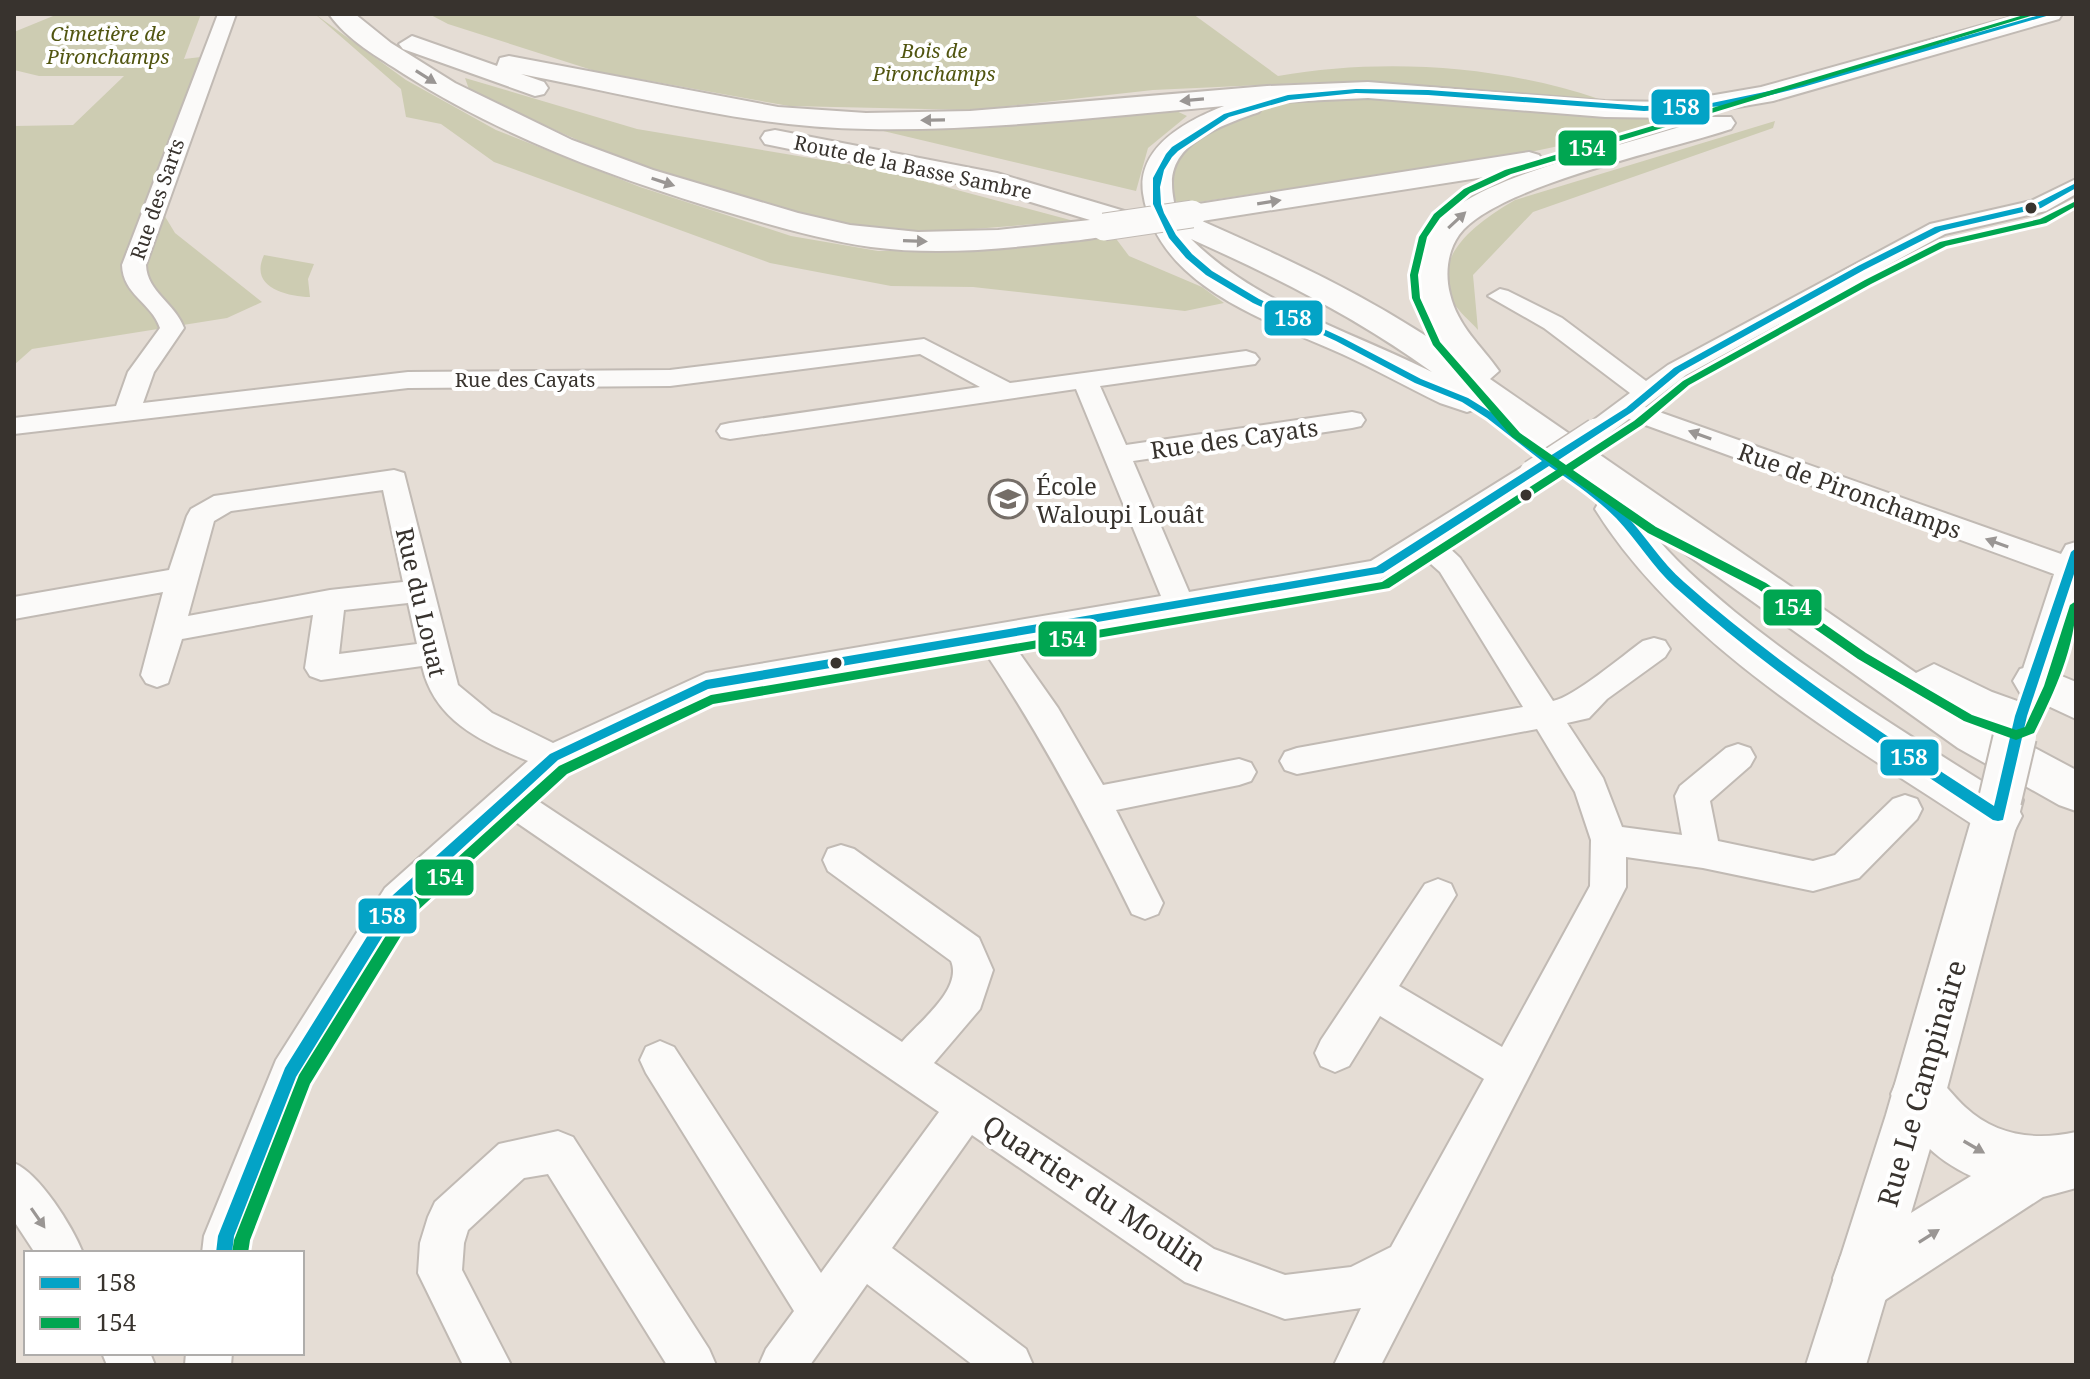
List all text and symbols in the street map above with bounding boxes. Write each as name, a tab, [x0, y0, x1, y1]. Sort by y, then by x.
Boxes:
park label: Cimetière de Pironchamps	[46, 20, 169, 70]
park label: Bois de Pironchamps	[872, 37, 995, 87]
one-way arrow	[415, 70, 437, 84]
line badge: 158	[1650, 88, 1711, 126]
text: 158	[1662, 91, 1700, 121]
one-way arrow	[1180, 94, 1205, 107]
one-way arrow	[920, 114, 945, 126]
street label: Route de la Basse Sambre	[791, 129, 1035, 205]
line badge: 154	[1557, 129, 1618, 167]
text: 154	[1568, 132, 1606, 162]
street label: Rue des Sarts	[124, 135, 190, 263]
one-way arrow	[651, 177, 675, 189]
one-way arrow	[1257, 195, 1282, 208]
unlabelled marker	[2023, 200, 2039, 216]
one-way arrow	[1447, 212, 1466, 230]
one-way arrow	[903, 235, 928, 248]
line badge: 158	[1263, 299, 1324, 337]
text: 158	[1274, 302, 1312, 332]
street label: Rue des Cayats	[455, 366, 595, 393]
street label: Rue des Cayats	[1148, 410, 1320, 466]
one-way arrow	[1688, 429, 1712, 441]
street label: Rue de Pironchamps	[1734, 434, 1966, 546]
place label: École Waloupi Louât	[1036, 469, 1204, 530]
school or university icon: École Waloupi Louât	[987, 478, 1029, 520]
unlabelled marker	[1518, 487, 1534, 503]
street label: Rue du Louat	[389, 524, 455, 680]
one-way arrow	[1985, 536, 2009, 549]
line badge: 154	[1762, 588, 1823, 627]
text: 154	[1774, 591, 1812, 621]
line badge: 154	[1037, 620, 1098, 658]
text: 154	[1048, 623, 1086, 653]
unlabelled marker	[828, 655, 844, 671]
line badge: 158	[1879, 738, 1940, 777]
text: 158	[1890, 741, 1928, 771]
line badge: 154	[414, 858, 475, 897]
text: 154	[426, 861, 464, 891]
line badge: 158	[357, 897, 418, 935]
text: 158	[368, 900, 406, 930]
street label: Rue Le Campinaire	[1868, 955, 1974, 1211]
street label: Quartier du Moulin	[976, 1105, 1214, 1279]
one-way arrow	[1963, 1140, 1985, 1154]
one-way arrow	[30, 1208, 45, 1229]
one-way arrow	[1918, 1229, 1939, 1244]
legend	[24, 1251, 304, 1355]
text: 158	[96, 1265, 136, 1298]
text: 154	[96, 1305, 137, 1338]

